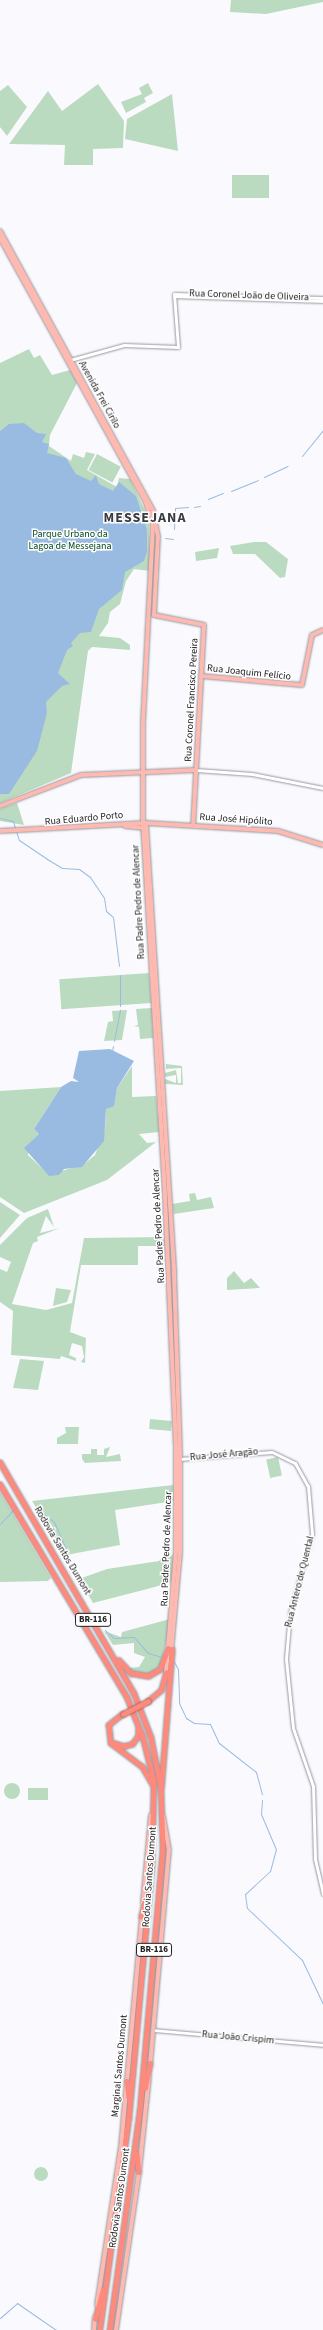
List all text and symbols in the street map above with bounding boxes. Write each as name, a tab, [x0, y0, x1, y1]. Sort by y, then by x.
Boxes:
street label: Rua Coronel João de Oliveira	[189, 288, 309, 304]
street label: Avenida Frei Cirilo	[76, 359, 122, 431]
district label: MESSEJANA	[104, 510, 186, 526]
park label: Parque Urbano da Lagoa de Messejana	[28, 528, 112, 552]
street label: Rua Coronel Francisco Pereira	[183, 638, 201, 762]
street label: Rua Joaquim Felício	[206, 663, 292, 683]
street label: Rua Eduardo Porto	[44, 810, 124, 828]
street label: Rua José Hipólito	[199, 811, 273, 829]
street label: Rua Padre Pedro de Alencar	[130, 844, 148, 960]
street label: Rua Padre Pedro de Alencar	[150, 1168, 168, 1284]
street label: Rua José Aragão	[189, 1446, 259, 1464]
street label: Rua Padre Pedro de Alencar	[159, 1491, 175, 1607]
street label: Rodovia Santos Dumont	[31, 1505, 93, 1597]
street label: Rua Antero de Quental	[283, 1535, 317, 1629]
road number: BR-116	[75, 1613, 111, 1627]
street label: Rodovia Santos Dumont	[140, 1826, 160, 1928]
road number: BR-116	[136, 1943, 172, 1957]
street label: Marginal Santos Dumont	[110, 2014, 130, 2118]
street label: Rua João Crispim	[201, 2029, 275, 2047]
street label: Rodovia Santos Dumont	[107, 2147, 133, 2249]

